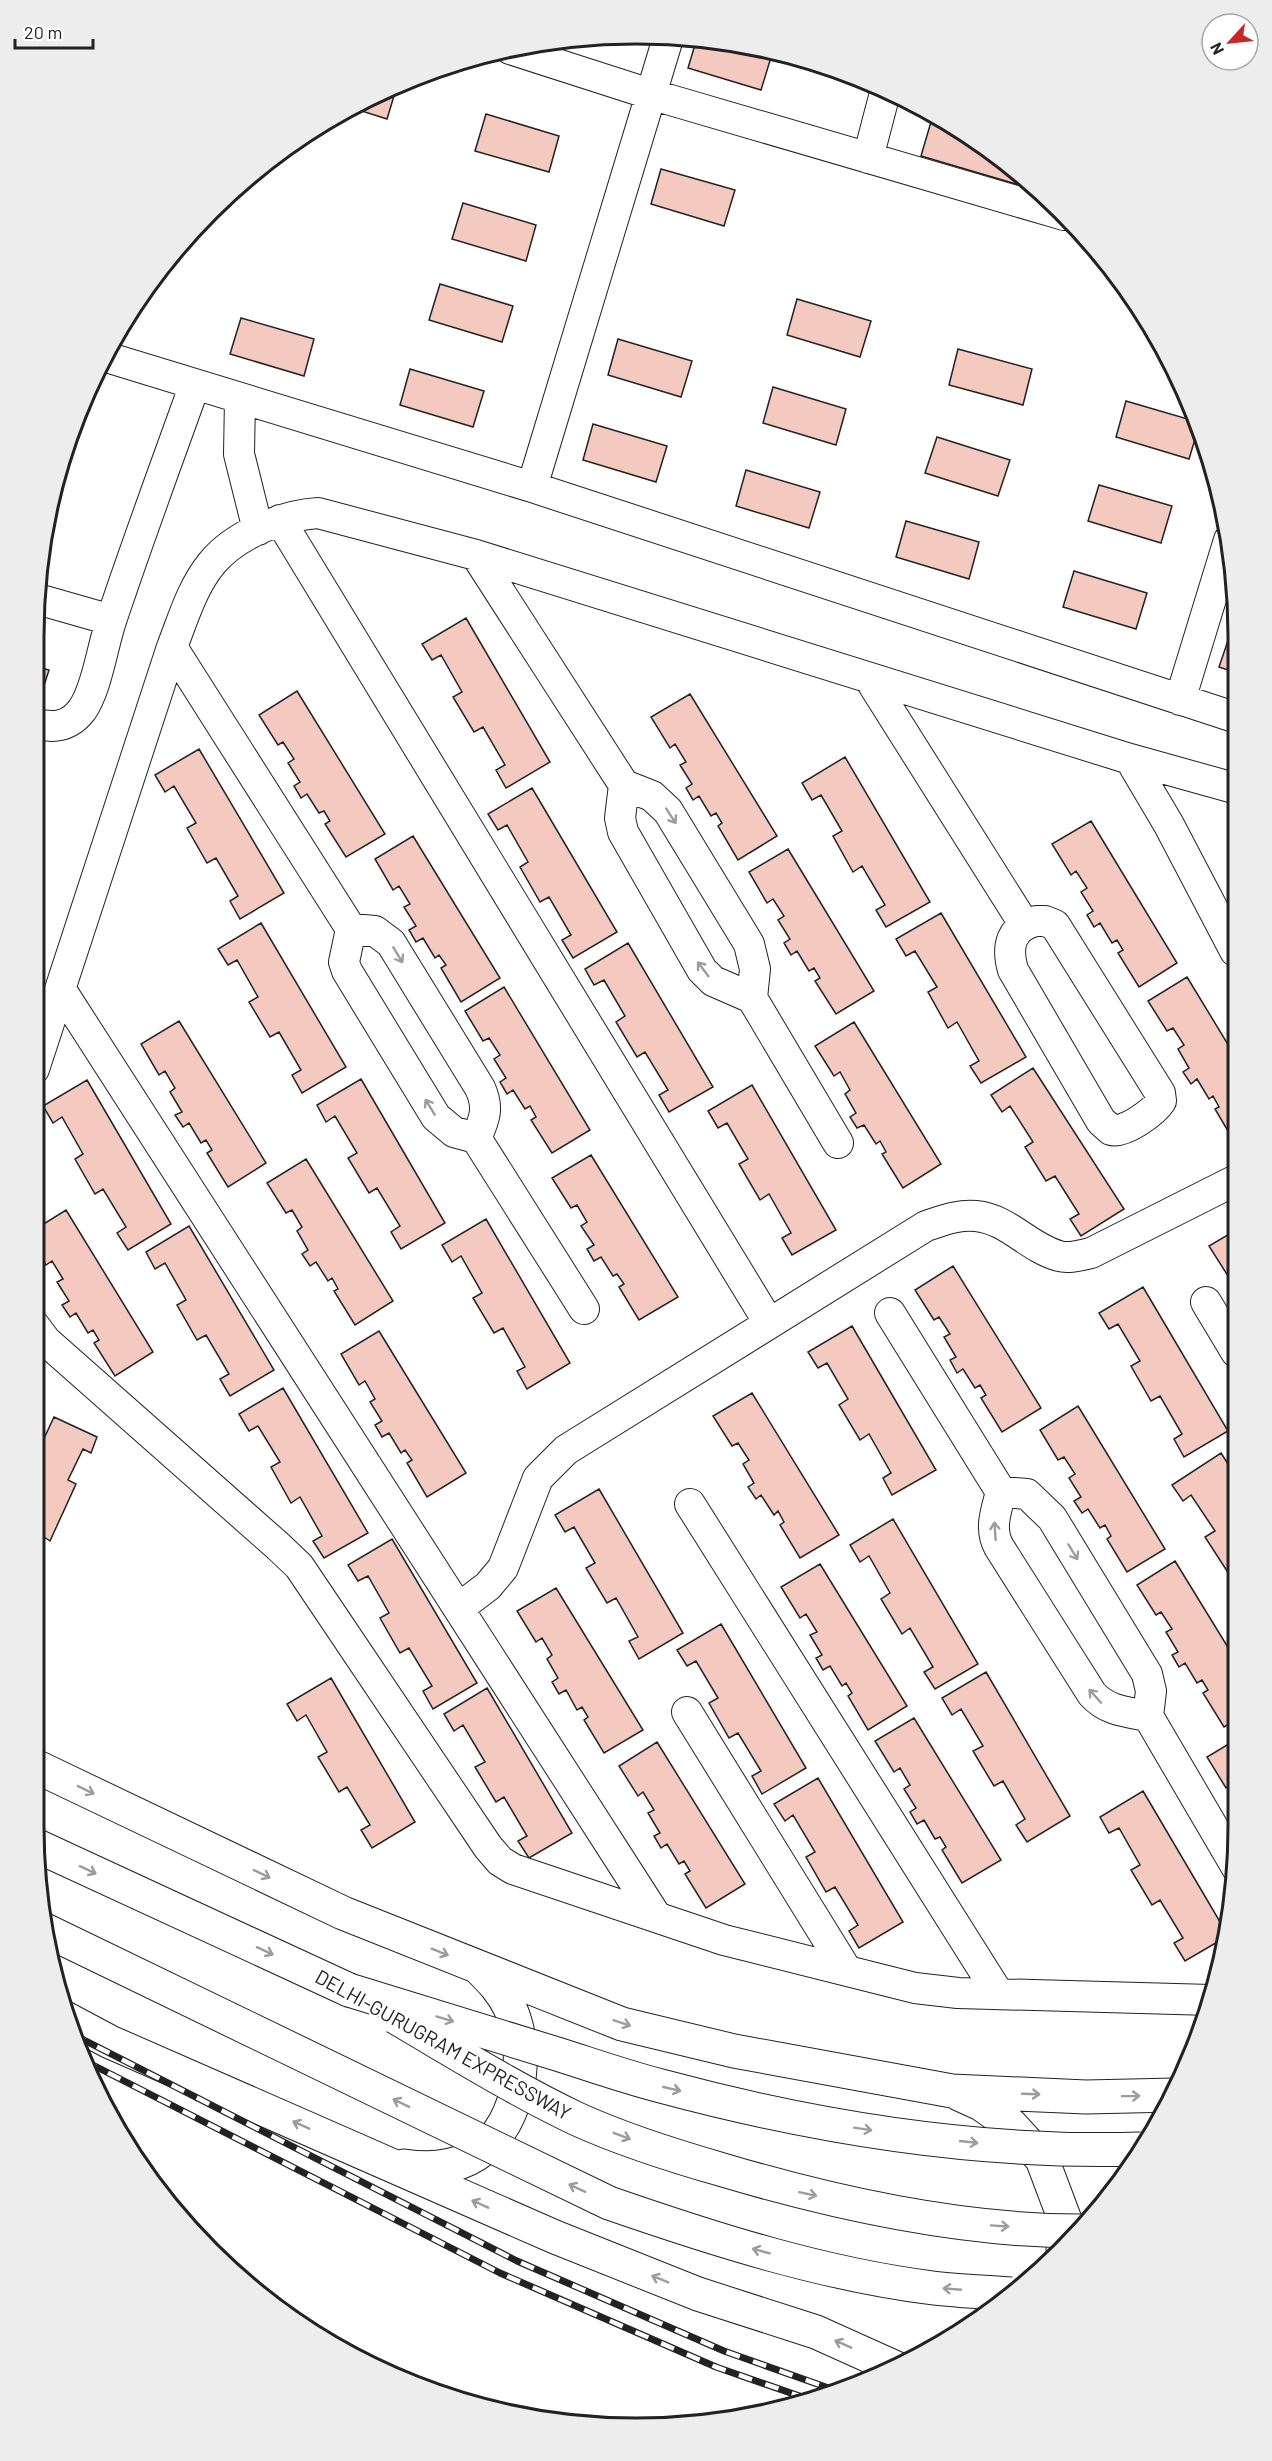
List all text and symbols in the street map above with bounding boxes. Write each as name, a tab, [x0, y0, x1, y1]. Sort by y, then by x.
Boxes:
scale bar	[15, 12, 93, 50]
north arrow	[1200, 12, 1260, 72]
text: 20 m	[24, 21, 62, 43]
text: N	[1205, 40, 1227, 58]
one-way arrow	[665, 807, 677, 824]
one-way arrow	[393, 946, 405, 963]
one-way arrow	[697, 961, 709, 977]
one-way arrow	[423, 1098, 436, 1115]
one-way arrow	[989, 1521, 1000, 1541]
one-way arrow	[1067, 1543, 1079, 1560]
one-way arrow	[1088, 1688, 1102, 1703]
one-way arrow	[76, 1785, 94, 1796]
one-way arrow	[79, 1864, 97, 1876]
one-way arrow	[252, 1869, 270, 1881]
one-way arrow	[256, 1946, 274, 1957]
one-way arrow	[431, 1947, 449, 1958]
street label: DELHI-GURUGRAM EXPRESSWAY	[311, 1964, 576, 2125]
one-way arrow	[435, 2014, 454, 2025]
one-way arrow	[612, 2018, 631, 2029]
one-way arrow	[662, 2084, 681, 2095]
one-way arrow	[1021, 2089, 1041, 2100]
one-way arrow	[1120, 2090, 1140, 2101]
one-way arrow	[393, 2097, 411, 2109]
one-way arrow	[292, 2119, 310, 2130]
one-way arrow	[852, 2123, 872, 2134]
one-way arrow	[612, 2131, 631, 2142]
one-way arrow	[958, 2137, 978, 2148]
one-way arrow	[569, 2181, 587, 2193]
one-way arrow	[799, 2188, 818, 2200]
one-way arrow	[471, 2198, 489, 2209]
one-way arrow	[990, 2221, 1010, 2232]
one-way arrow	[752, 2245, 771, 2256]
one-way arrow	[651, 2273, 669, 2284]
one-way arrow	[943, 2283, 963, 2294]
one-way arrow	[835, 2338, 853, 2349]

